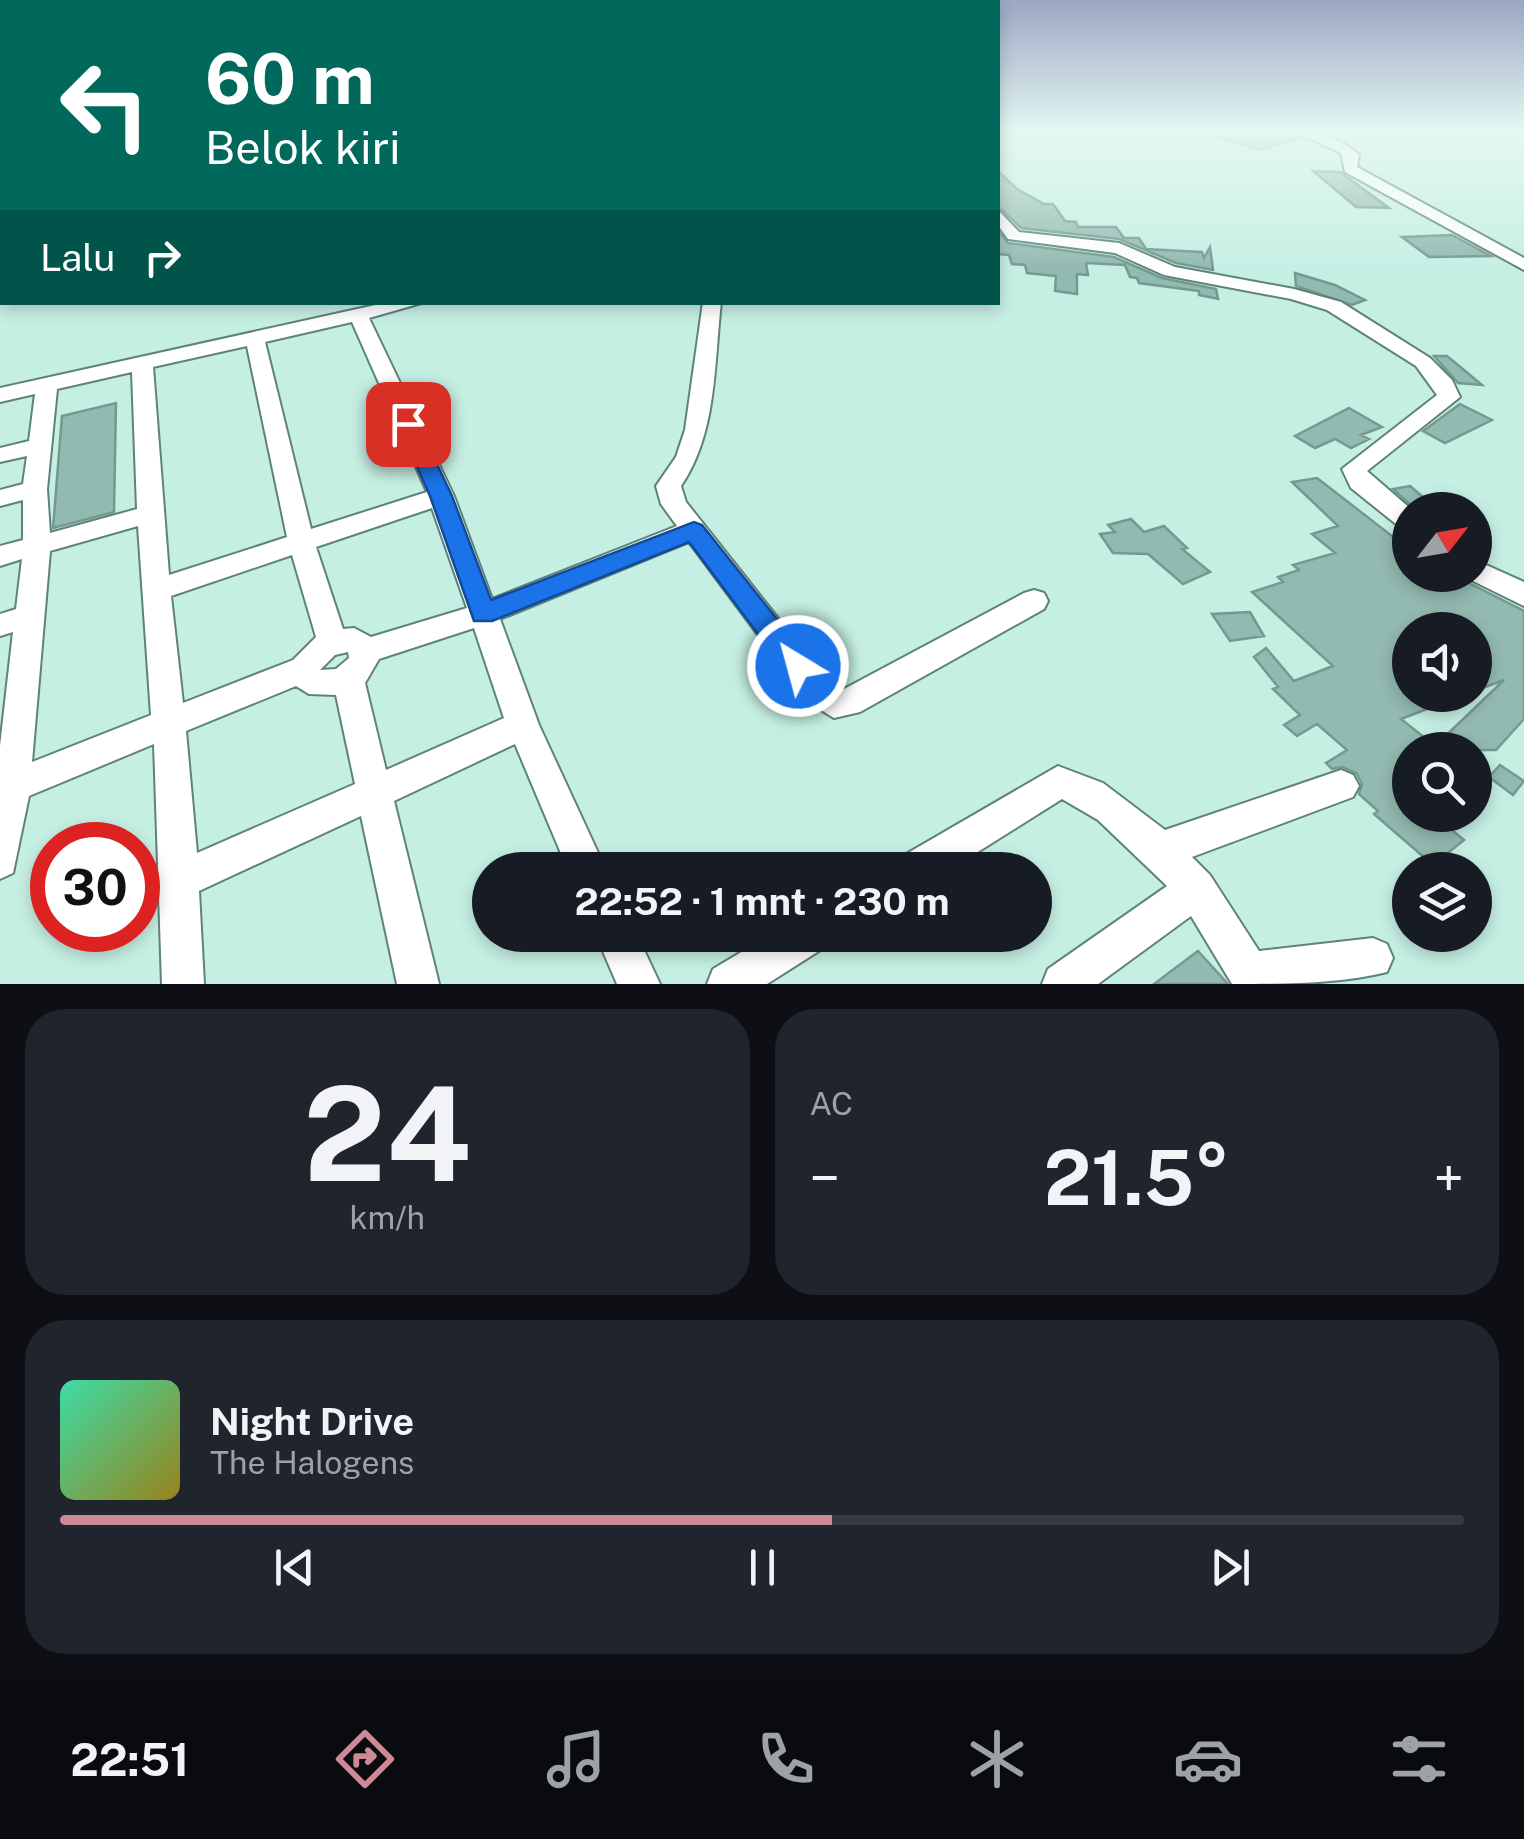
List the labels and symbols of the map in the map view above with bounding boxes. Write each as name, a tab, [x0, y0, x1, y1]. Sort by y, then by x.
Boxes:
pin	[366, 382, 451, 467]
north arrow	[1392, 492, 1492, 592]
position arrow	[746, 614, 850, 718]
speed limit sign: 30	[30, 822, 160, 952]

